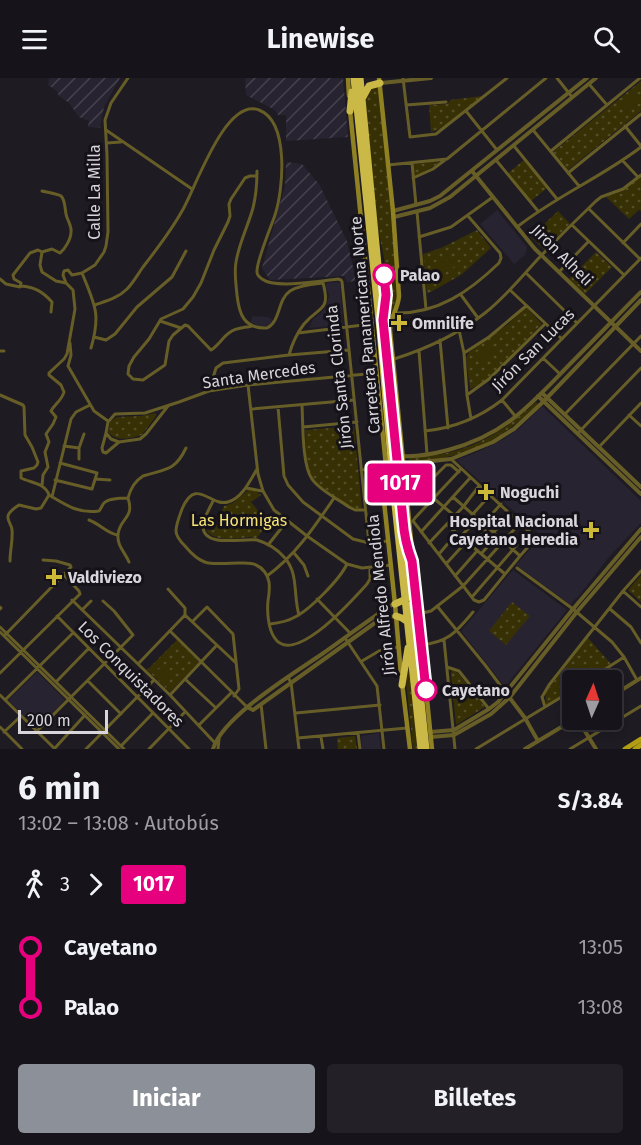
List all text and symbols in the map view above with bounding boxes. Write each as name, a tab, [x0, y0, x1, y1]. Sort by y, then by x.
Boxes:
icon: menu	[18, 23, 51, 56]
text: Linewise	[267, 23, 374, 55]
icon: search	[590, 23, 623, 56]
street label: Calle La Milla	[85, 144, 104, 240]
street label: Carretera Panamericana Norte	[346, 215, 384, 435]
street label: Jirón Alheli	[527, 220, 597, 290]
marker: Palao	[373, 264, 395, 286]
place label: Palao	[400, 266, 440, 285]
street label: Jirón Santa Clorinda	[322, 304, 356, 450]
street label: Jirón San Lucas	[488, 305, 578, 395]
marker: Omnilife	[390, 314, 408, 332]
place label: Omnilife	[412, 314, 474, 333]
street label: Santa Mercedes	[201, 358, 317, 392]
line badge: 1017	[358, 464, 442, 502]
text: 1017	[379, 470, 421, 496]
marker: Noguchi	[477, 483, 495, 501]
place label: Noguchi	[500, 483, 559, 502]
park label: Las Hormigas	[191, 511, 287, 530]
place label: Hospital Nacional Cayetano Heredia	[449, 512, 578, 549]
street label: Jirón Alfredo Mendiola	[363, 513, 399, 677]
marker: Hospital Nacional Cayetano Heredia	[582, 521, 600, 539]
marker: Valdiviezo	[45, 568, 63, 586]
place label: Valdiviezo	[67, 568, 142, 587]
street label: Los Conquistadores	[74, 617, 188, 731]
north arrow	[562, 670, 622, 730]
map controls	[562, 670, 622, 730]
marker: Cayetano	[415, 679, 437, 701]
place label: Cayetano	[442, 681, 510, 700]
scale bar	[18, 707, 108, 734]
text: 200 m	[27, 711, 71, 730]
text: 6 min	[18, 768, 101, 808]
text: S/3.84	[558, 787, 623, 814]
text: 13:02 – 13:08 · Autobús	[18, 811, 219, 835]
icon: walk	[18, 868, 51, 901]
icon: forward	[79, 868, 112, 901]
text: 1017	[133, 871, 174, 897]
text: 3	[60, 872, 70, 896]
text: Cayetano	[64, 934, 157, 961]
text: 13:05	[578, 935, 623, 959]
text: Palao	[64, 994, 119, 1021]
text: 13:08	[577, 995, 623, 1019]
button: Iniciar	[18, 1064, 315, 1133]
button: Billetes	[327, 1064, 623, 1133]

